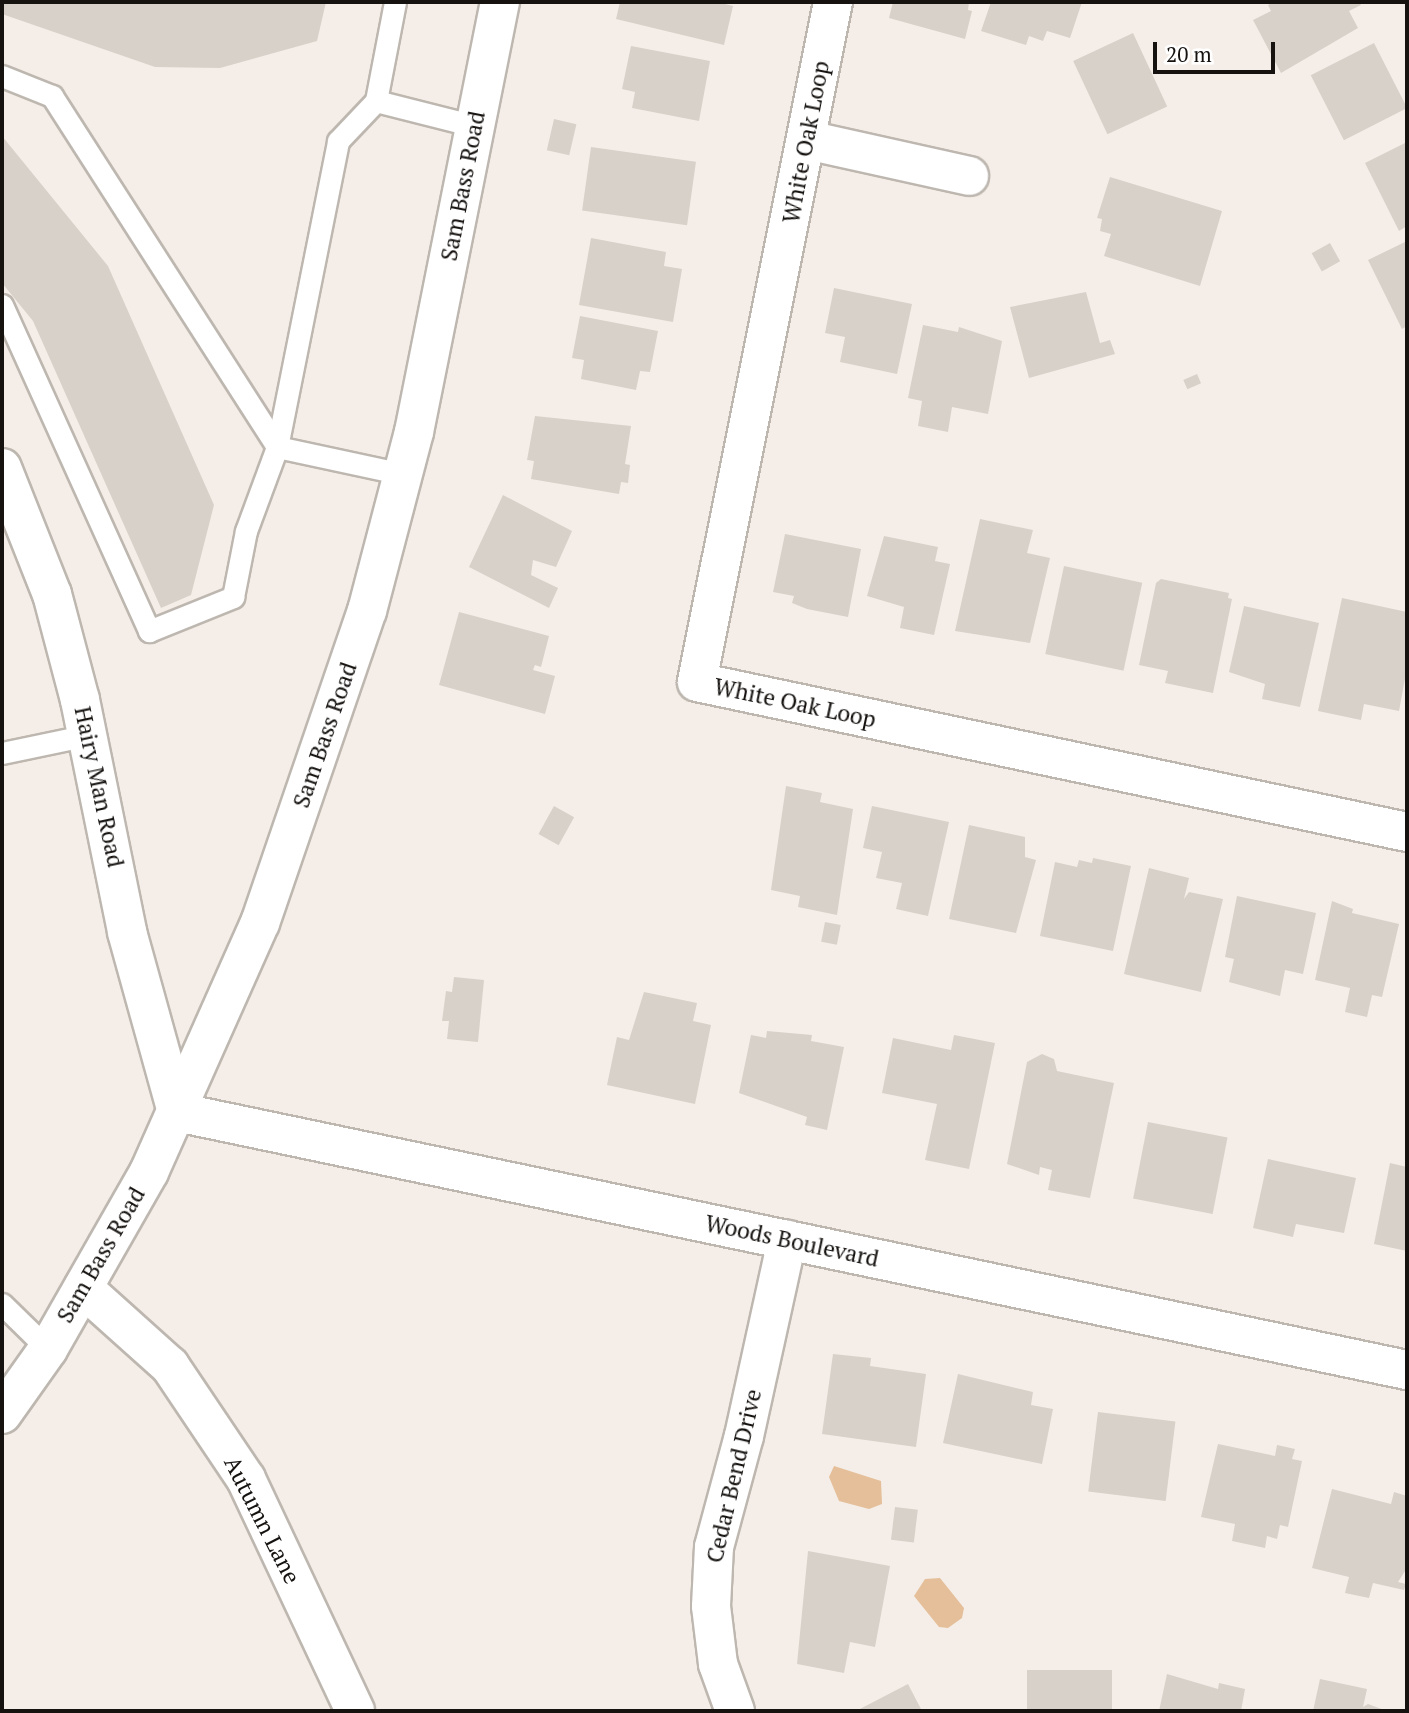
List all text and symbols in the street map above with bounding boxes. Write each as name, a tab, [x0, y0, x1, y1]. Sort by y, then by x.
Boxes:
scale bar	[1157, 28, 1280, 72]
text: 20 m	[1166, 40, 1212, 68]
street label: White Oak Loop	[777, 58, 835, 226]
street label: Sam Bass Road	[435, 109, 491, 263]
street label: Sam Bass Road	[287, 659, 363, 811]
street label: White Oak Loop	[712, 672, 878, 734]
street label: Hairy Man Road	[68, 704, 130, 870]
street label: Sam Bass Road	[51, 1182, 151, 1328]
street label: Woods Boulevard	[703, 1209, 881, 1273]
street label: Cedar Bend Drive	[701, 1387, 767, 1565]
street label: Autumn Lane	[218, 1452, 306, 1588]

